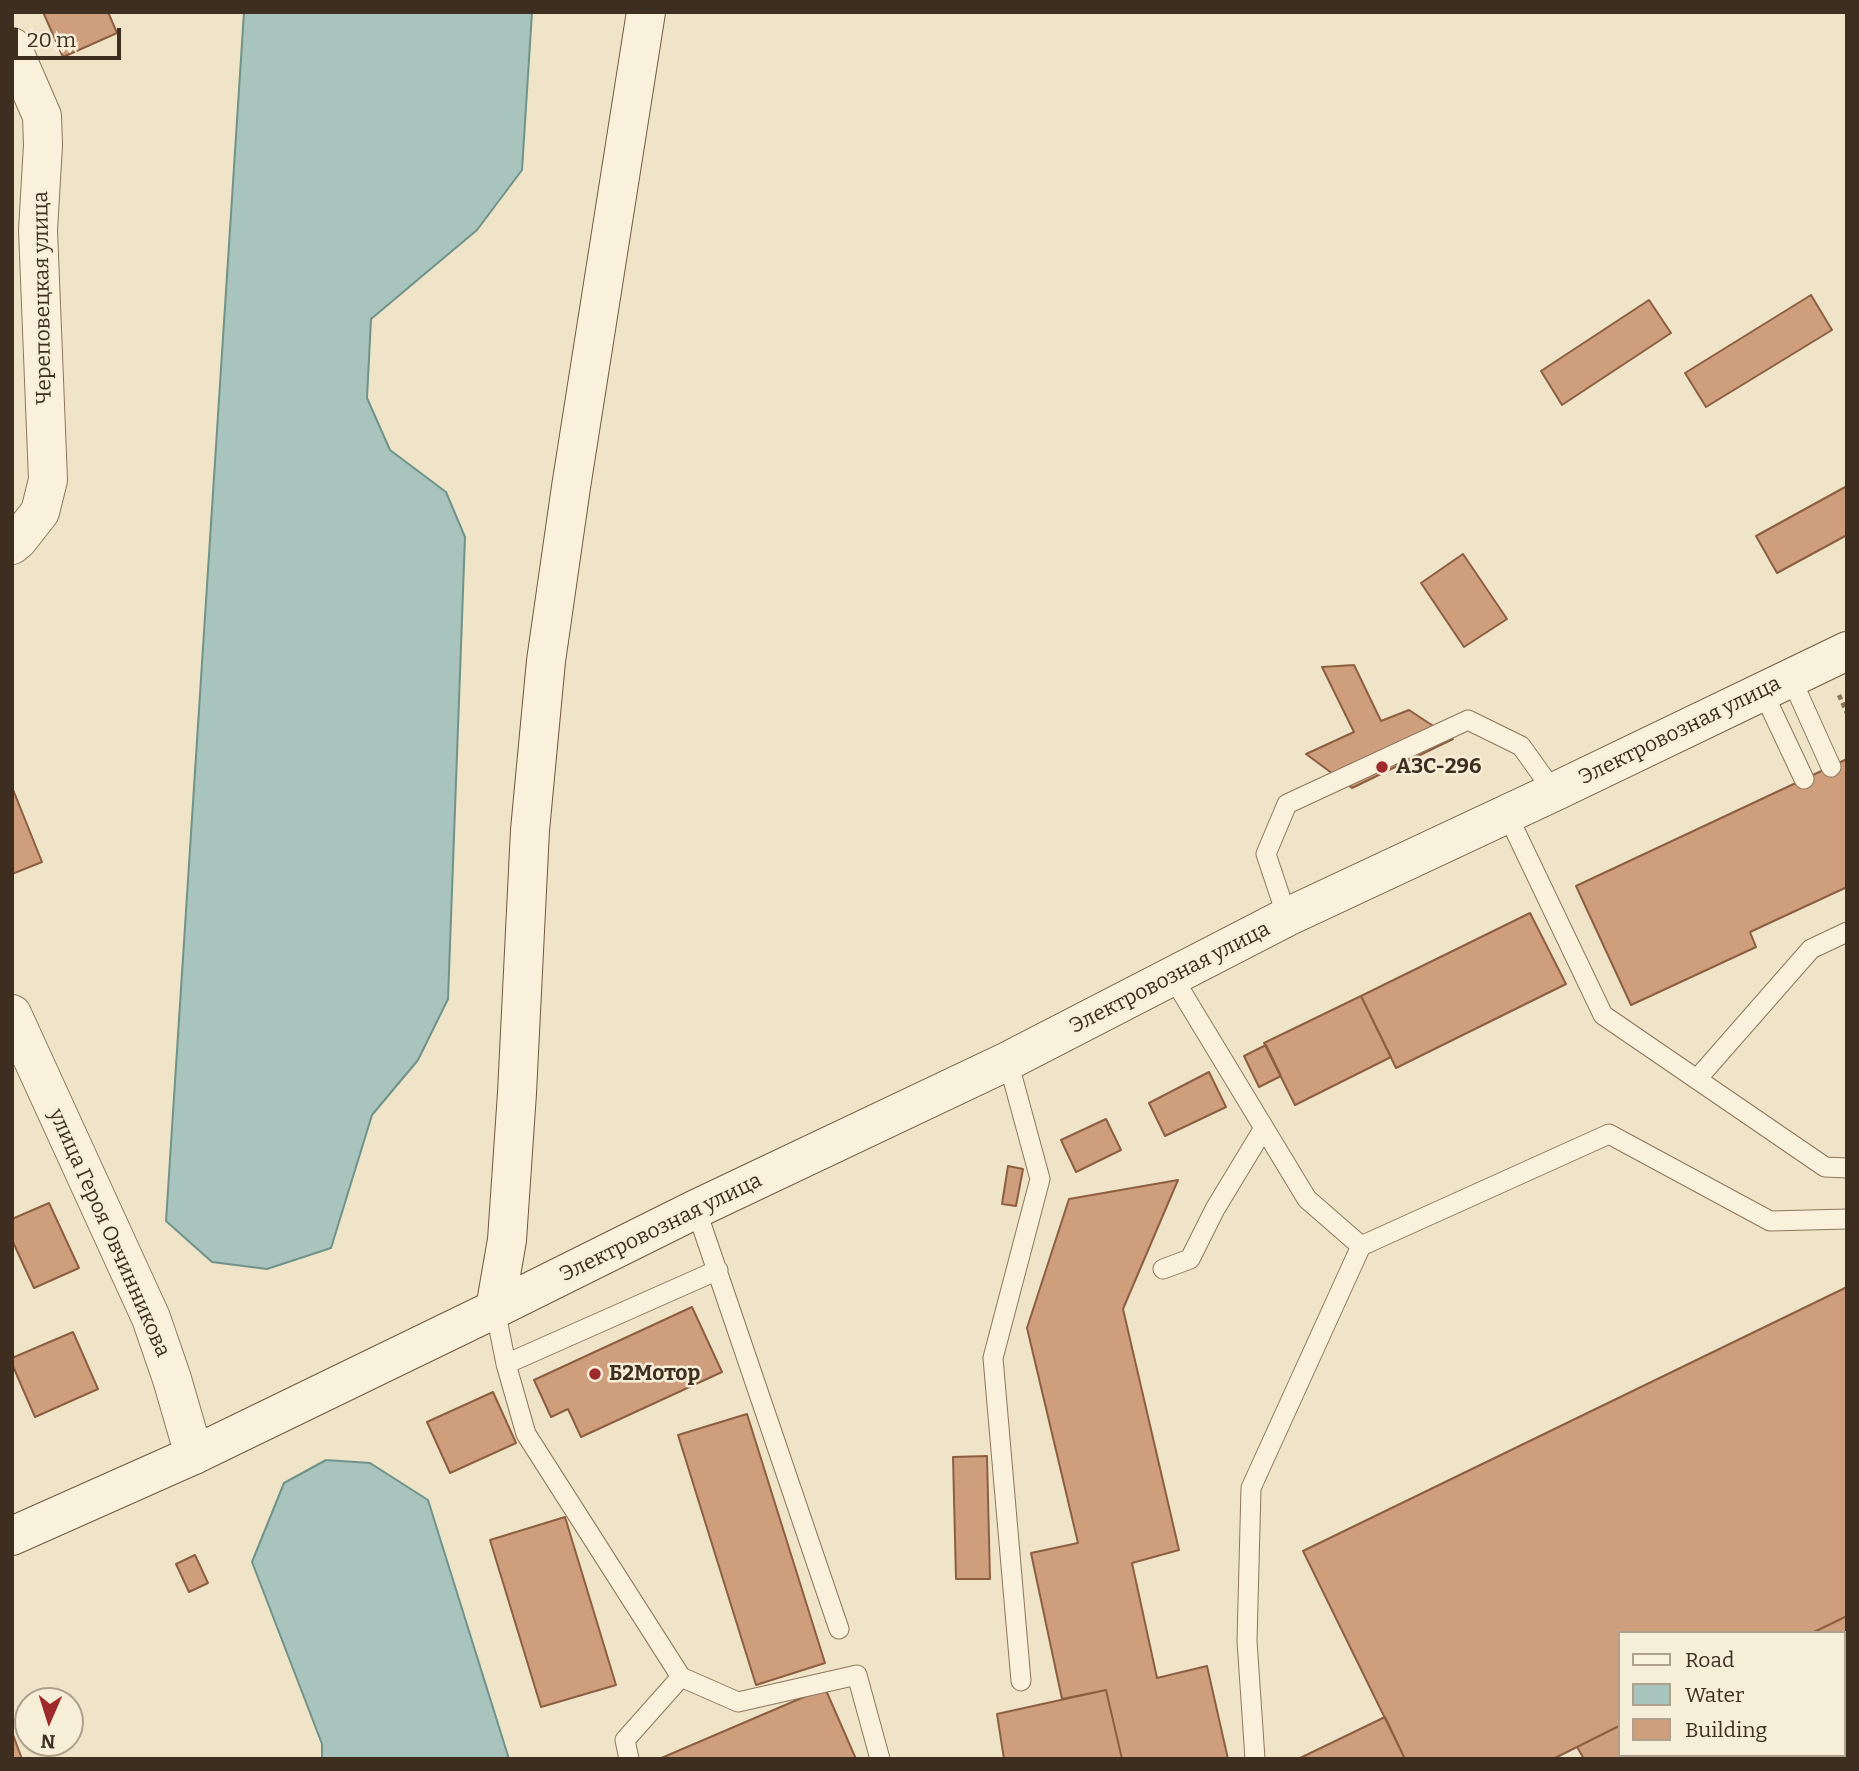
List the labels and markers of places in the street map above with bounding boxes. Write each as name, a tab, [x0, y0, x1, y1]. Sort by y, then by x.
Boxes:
place label: АЗС-296	[1396, 754, 1481, 780]
marker: АЗС-296	[1374, 759, 1390, 775]
place label: Б2Мотор	[609, 1361, 700, 1387]
marker: Б2Мотор	[587, 1366, 603, 1382]

